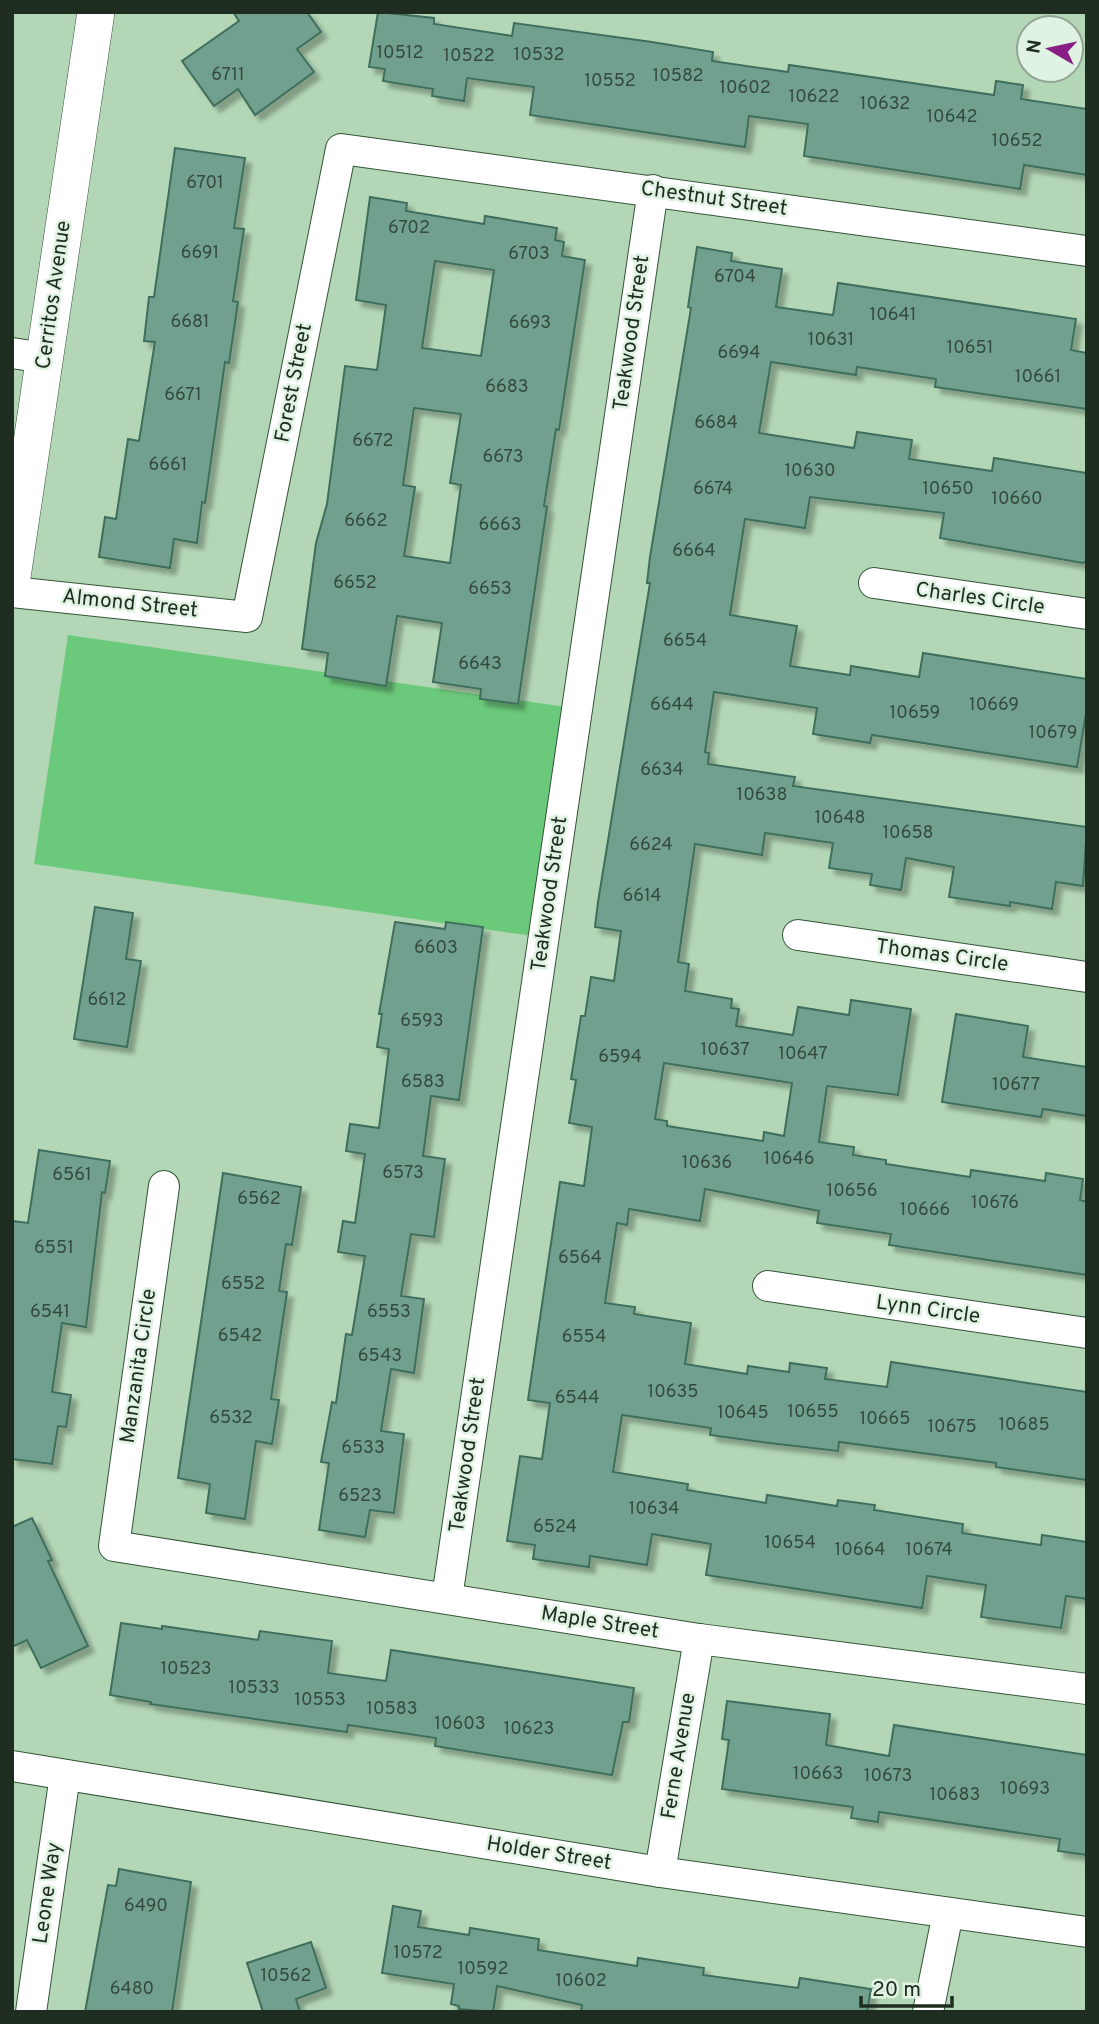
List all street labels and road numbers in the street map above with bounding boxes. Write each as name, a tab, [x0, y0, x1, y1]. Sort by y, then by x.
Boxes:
street label: Chestnut Street	[639, 175, 789, 223]
street label: Cerritos Avenue	[30, 219, 78, 371]
street label: Teakwood Street	[608, 253, 656, 413]
street label: Forest Street	[269, 321, 319, 445]
street label: Charles Circle	[914, 577, 1046, 621]
street label: Almond Street	[61, 583, 199, 625]
street label: Teakwood Street	[526, 814, 574, 974]
street label: Thomas Circle	[874, 933, 1010, 979]
street label: Manzanita Circle	[115, 1287, 163, 1445]
street label: Lynn Circle	[874, 1289, 982, 1331]
street label: Teakwood Street	[444, 1375, 492, 1535]
street label: Maple Street	[539, 1600, 661, 1646]
street label: Ferne Avenue	[656, 1691, 702, 1821]
street label: Holder Street	[485, 1831, 613, 1877]
street label: Leone Way	[28, 1841, 68, 1945]

